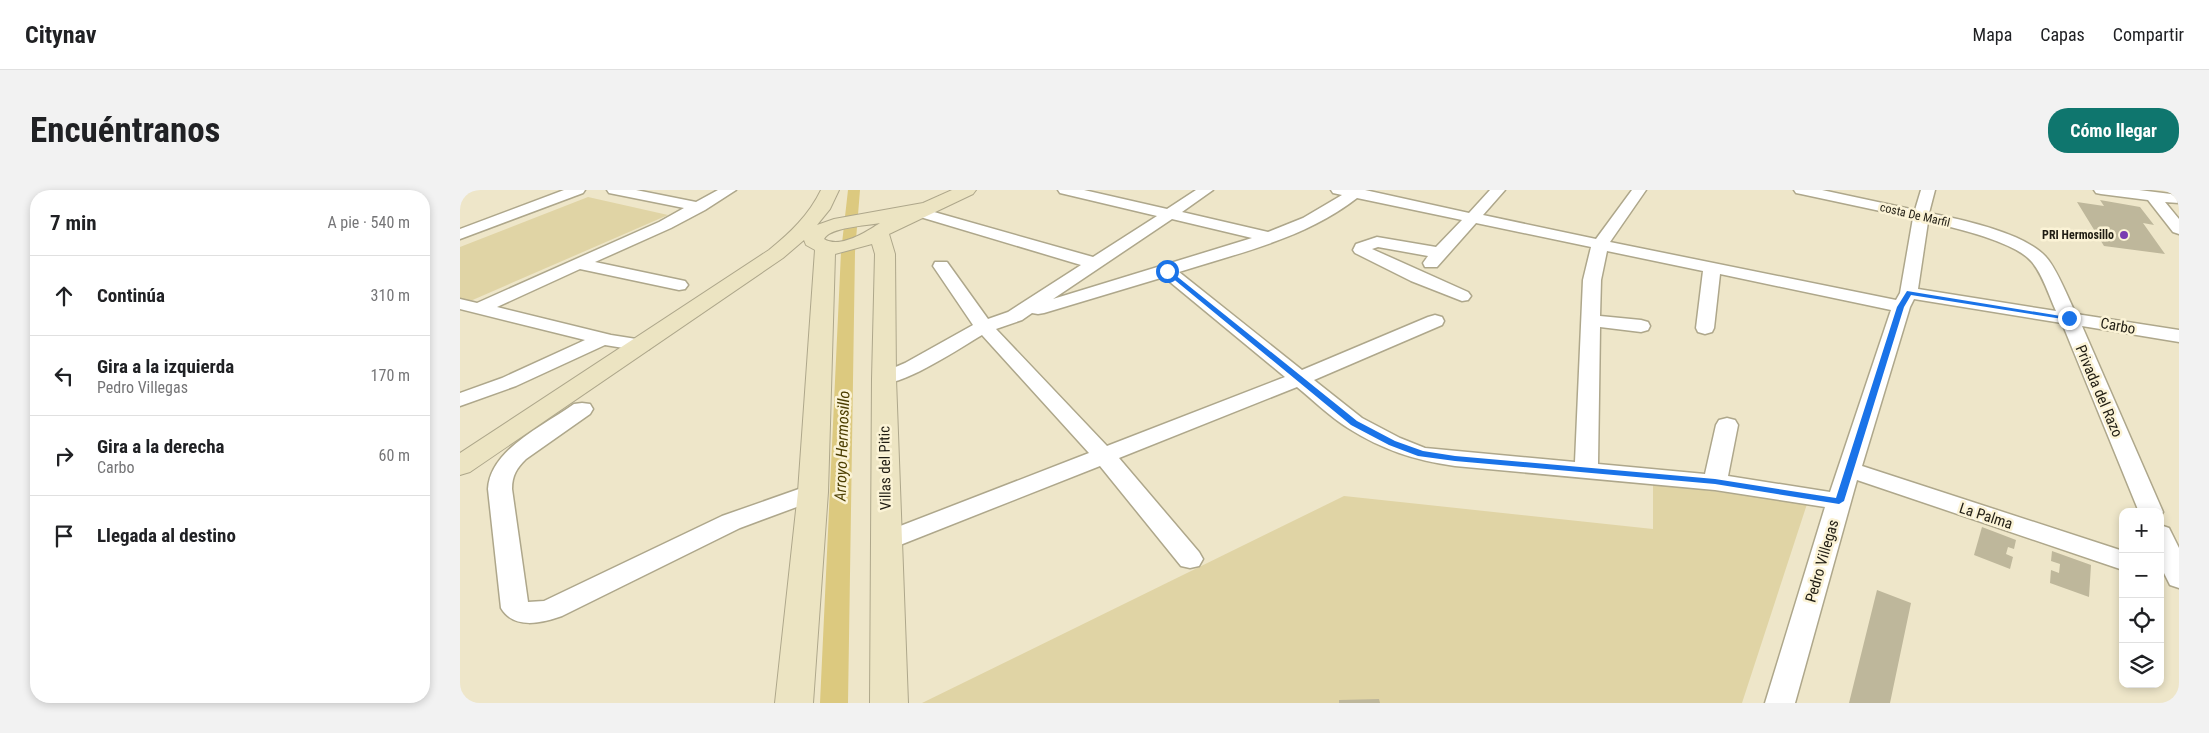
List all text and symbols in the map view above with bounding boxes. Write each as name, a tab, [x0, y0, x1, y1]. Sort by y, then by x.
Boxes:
text: Citynav	[25, 21, 96, 49]
text: Mapa	[1973, 24, 2012, 45]
text: Capas	[2040, 24, 2085, 45]
text: Compartir	[2113, 24, 2184, 45]
button: Cómo llegar	[2048, 108, 2179, 153]
text: Encuéntranos	[30, 110, 221, 151]
street label: costa De Marfil	[1879, 200, 1951, 230]
text: 7 min	[50, 211, 97, 235]
text: A pie · 540 m	[327, 213, 410, 232]
place label: PRI Hermosillo	[2042, 228, 2114, 242]
marker: PRI Hermosillo	[2118, 229, 2130, 241]
route start	[1156, 260, 1179, 283]
icon: ahead	[50, 282, 78, 310]
text: Continúa	[97, 284, 165, 307]
text: 310 m	[371, 286, 410, 305]
route end	[2058, 307, 2081, 330]
street label: Carbo	[2099, 314, 2137, 338]
street label: Privada del Razo	[2071, 342, 2127, 440]
text: Gira a la izquierda	[97, 355, 234, 378]
icon: left	[50, 362, 78, 390]
text: 170 m	[371, 366, 410, 385]
text: Pedro Villegas	[97, 378, 188, 397]
water label: Arroyo Hermosillo	[831, 390, 853, 502]
street label: Villas del Pitic	[875, 426, 895, 510]
text: Gira a la derecha	[97, 435, 224, 458]
icon: right	[50, 442, 78, 470]
text: 60 m	[378, 446, 410, 465]
text: Carbo	[97, 458, 135, 477]
street label: La Palma	[1957, 499, 2015, 533]
map controls	[2119, 508, 2164, 688]
button: +	[2119, 508, 2164, 553]
street label: Pedro Villegas	[1802, 517, 1842, 604]
icon: arrive	[50, 522, 78, 550]
text: Llegada al destino	[97, 524, 236, 547]
button: −	[2119, 553, 2164, 598]
button: locate	[2119, 598, 2164, 643]
button: layers	[2119, 643, 2164, 688]

